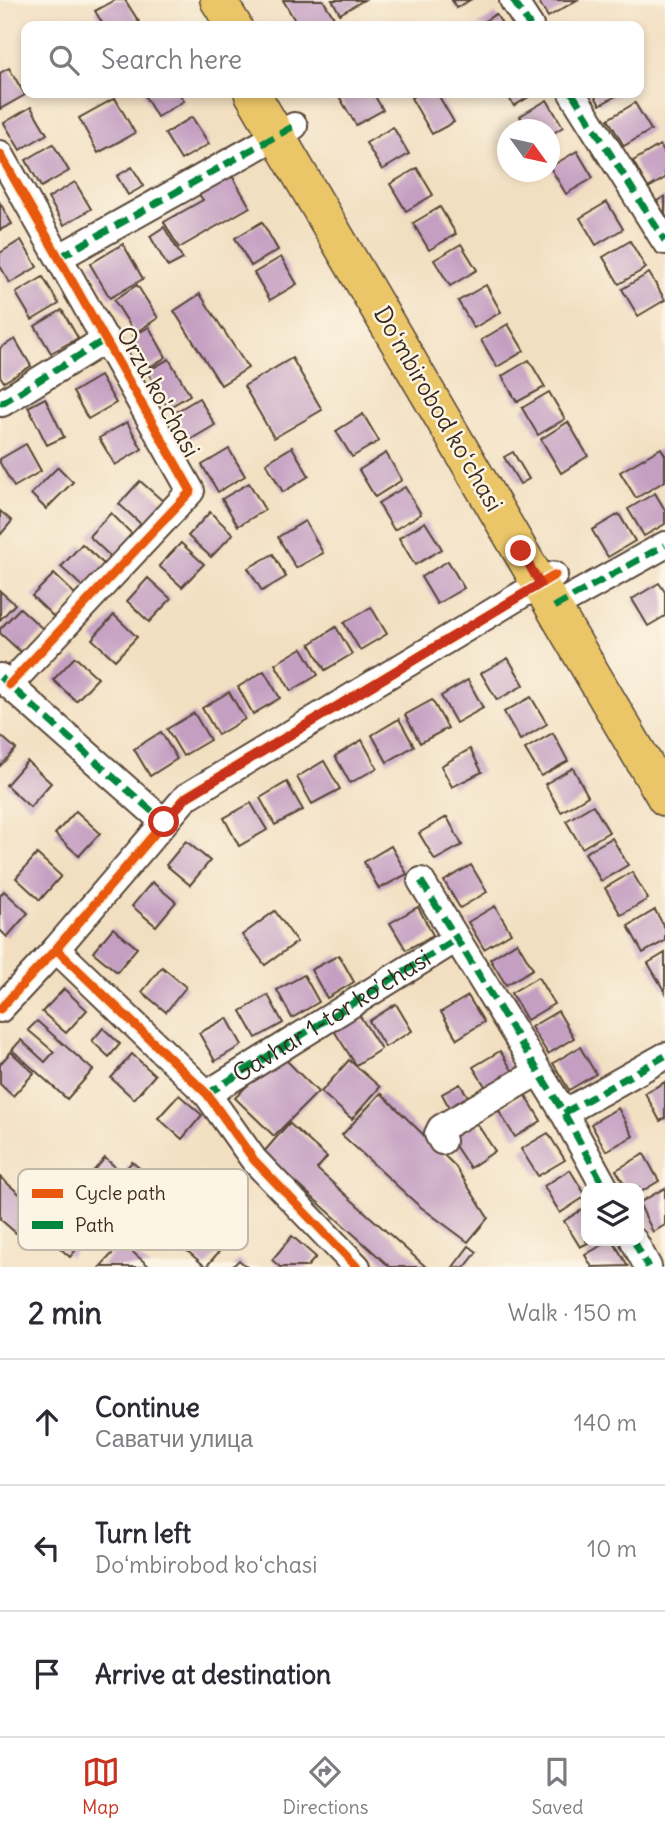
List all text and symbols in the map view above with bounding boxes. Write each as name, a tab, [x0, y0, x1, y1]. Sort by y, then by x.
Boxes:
search box	[21, 21, 644, 98]
icon: search	[45, 41, 83, 79]
text: Search here	[101, 43, 242, 76]
north arrow	[497, 119, 560, 182]
street label: Doʻmbirobod koʻchasi	[368, 301, 510, 516]
street label: Orzu ko'chasi	[111, 321, 207, 462]
route end	[505, 535, 536, 566]
route start	[148, 806, 179, 837]
street label: Gavhar 1-tor ko'chasi	[227, 943, 436, 1088]
legend	[18, 1169, 248, 1250]
text: Cycle path	[75, 1181, 166, 1205]
map controls	[581, 1183, 644, 1246]
button: layers	[581, 1183, 644, 1246]
text: Path	[75, 1213, 114, 1237]
text: 2 min	[28, 1294, 102, 1332]
text: Walk · 150 m	[508, 1298, 637, 1327]
text: Continue	[95, 1391, 200, 1424]
icon: ahead	[28, 1403, 66, 1441]
text: 140 m	[574, 1408, 637, 1437]
text: Саватчи улица	[95, 1424, 253, 1453]
text: Turn left	[95, 1517, 191, 1550]
icon: left	[28, 1529, 66, 1567]
text: 10 m	[587, 1534, 637, 1563]
text: Doʻmbirobod koʻchasi	[95, 1550, 317, 1579]
icon: arrive	[28, 1655, 66, 1693]
text: Arrive at destination	[95, 1658, 331, 1691]
tab: Map	[82, 1753, 120, 1819]
tab: Directions	[283, 1753, 368, 1819]
tab: Saved	[531, 1753, 583, 1819]

